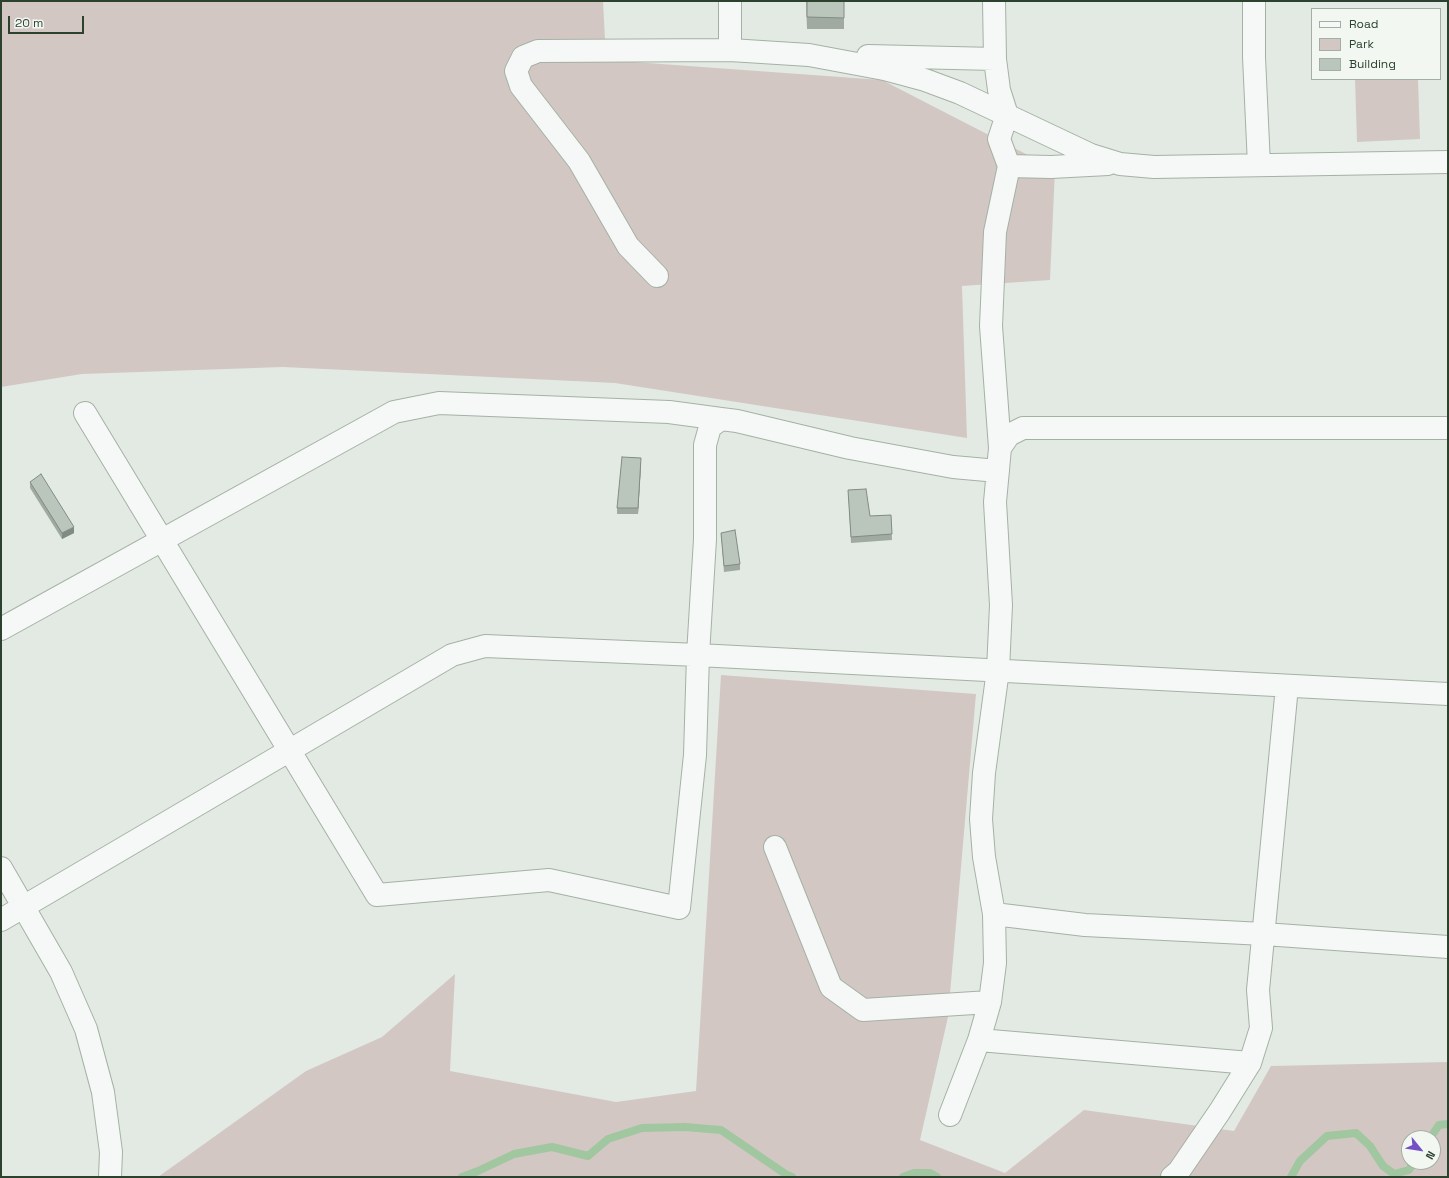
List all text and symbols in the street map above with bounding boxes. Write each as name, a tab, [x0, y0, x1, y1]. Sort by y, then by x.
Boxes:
scale bar	[10, 8, 86, 34]
legend	[1311, 8, 1441, 80]
text: 20 m	[15, 15, 43, 31]
text: Road	[1349, 16, 1378, 32]
text: Park	[1349, 36, 1374, 52]
text: Building	[1349, 56, 1396, 72]
north arrow	[1401, 1130, 1441, 1170]
text: N	[1423, 1149, 1438, 1162]

